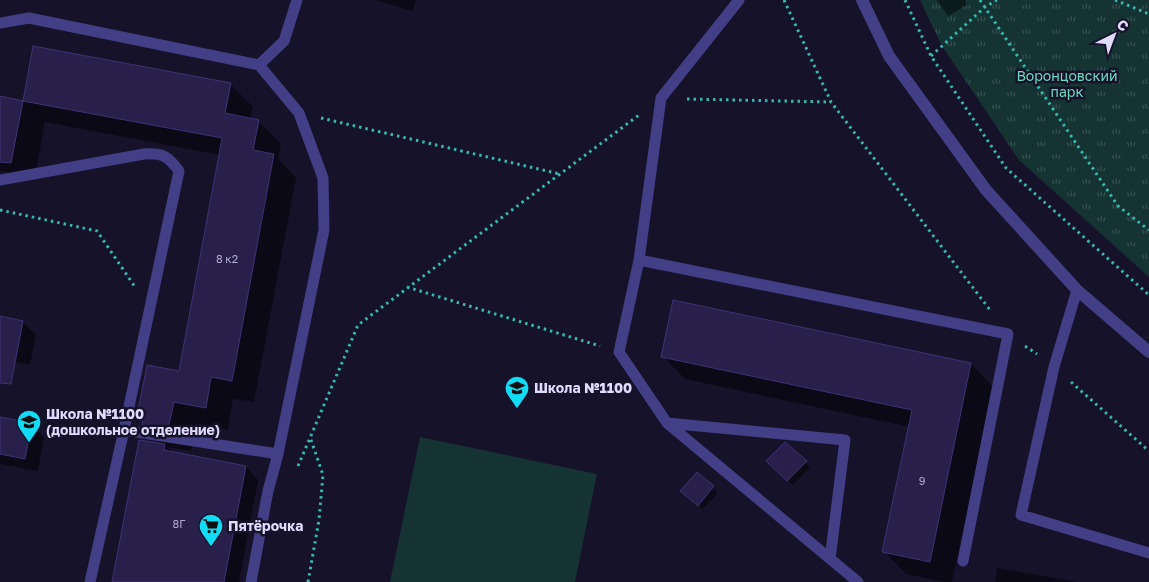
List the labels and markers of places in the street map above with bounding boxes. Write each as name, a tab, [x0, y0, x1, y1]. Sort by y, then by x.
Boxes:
school or university icon: Школа №1100	[504, 375, 530, 409]
place label: Школа №1100	[534, 379, 632, 396]
place label: Школа №1100 (дошкольное отделение)	[46, 405, 220, 438]
school or university icon: Школа №1100 (дошкольное отделение)	[16, 409, 42, 443]
supermarket icon: Пятёрочка	[198, 513, 224, 547]
place label: Пятёрочка	[228, 517, 303, 534]

